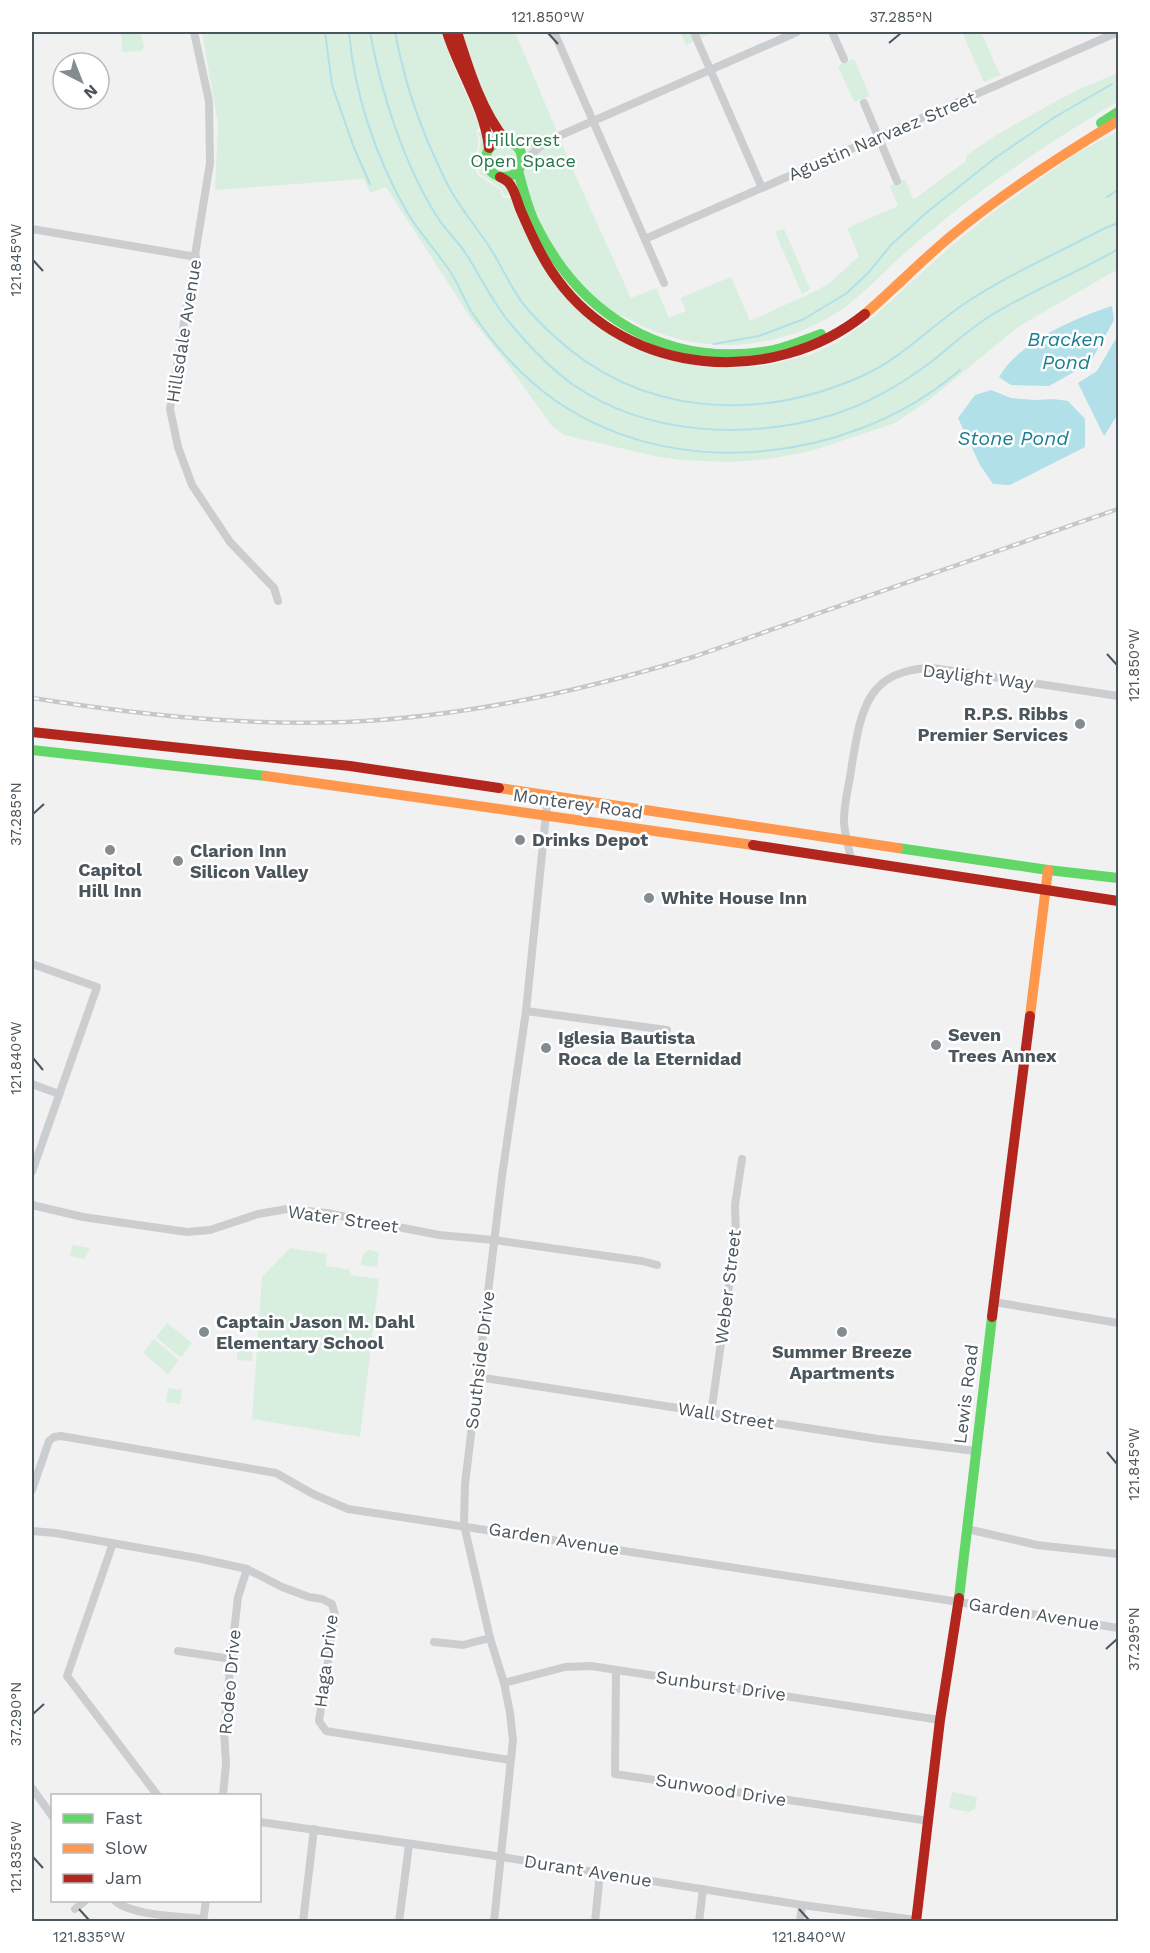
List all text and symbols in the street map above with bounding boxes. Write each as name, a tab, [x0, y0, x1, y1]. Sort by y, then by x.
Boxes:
text: 121.850°W	[511, 8, 585, 26]
text: 37.285°N	[869, 8, 933, 26]
north arrow	[51, 51, 111, 111]
text: N	[80, 81, 101, 103]
street label: Agustin Narvaez Street	[785, 86, 979, 185]
park label: Hillcrest Open Space	[470, 129, 576, 171]
text: 121.845°W	[7, 224, 25, 296]
street label: Hillsdale Avenue	[162, 258, 205, 404]
water label: Bracken Pond	[1027, 327, 1105, 374]
water label: Stone Pond	[958, 426, 1069, 450]
text: 121.850°W	[1125, 628, 1143, 702]
street label: Daylight Way	[921, 659, 1035, 694]
place label: R.P.S. Ribbs Premier Services	[917, 703, 1068, 745]
marker: R.P.S. Ribbs Premier Services	[1073, 717, 1087, 731]
text: 37.285°N	[7, 782, 25, 846]
street label: Monterey Road	[512, 784, 644, 823]
place label: Drinks Depot	[532, 829, 648, 850]
marker: Drinks Depot	[513, 833, 527, 847]
place label: Clarion Inn Silicon Valley	[190, 840, 309, 882]
marker: Capitol Hill Inn	[103, 843, 117, 857]
marker: Clarion Inn Silicon Valley	[171, 854, 185, 868]
place label: Capitol Hill Inn	[78, 859, 142, 901]
place label: White House Inn	[661, 887, 807, 908]
marker: White House Inn	[642, 891, 656, 905]
text: 121.840°W	[7, 1021, 25, 1095]
place label: Seven Trees Annex	[948, 1024, 1057, 1066]
place label: Iglesia Bautista Roca de la Eternidad	[558, 1027, 742, 1069]
marker: Seven Trees Annex	[929, 1038, 943, 1052]
marker: Iglesia Bautista Roca de la Eternidad	[539, 1041, 553, 1055]
street label: Water Street	[286, 1200, 400, 1237]
street label: Weber Street	[710, 1228, 745, 1346]
street label: Southside Drive	[461, 1290, 498, 1430]
place label: Captain Jason M. Dahl Elementary School	[216, 1311, 415, 1353]
marker: Captain Jason M. Dahl Elementary School	[197, 1325, 211, 1339]
marker: Summer Breeze Apartments	[835, 1325, 849, 1339]
place label: Summer Breeze Apartments	[772, 1341, 912, 1383]
street label: Lewis Road	[949, 1343, 982, 1445]
street label: Wall Street	[676, 1398, 776, 1434]
text: 121.845°W	[1125, 1428, 1143, 1500]
street label: Garden Avenue	[487, 1518, 621, 1559]
street label: Garden Avenue	[967, 1593, 1101, 1634]
text: 37.295°N	[1125, 1607, 1143, 1671]
street label: Haga Drive	[309, 1613, 342, 1709]
street label: Rodeo Drive	[214, 1628, 245, 1736]
street label: Sunburst Drive	[655, 1666, 787, 1705]
text: 37.290°N	[7, 1682, 25, 1746]
street label: Sunwood Drive	[654, 1769, 788, 1810]
legend	[51, 1794, 261, 1902]
text: Fast	[105, 1807, 143, 1828]
text: 121.835°W	[7, 1821, 25, 1893]
text: Slow	[105, 1837, 148, 1858]
street label: Durant Avenue	[523, 1850, 653, 1891]
text: Jam	[105, 1867, 142, 1888]
text: 121.835°W	[53, 1928, 125, 1946]
text: 121.840°W	[772, 1928, 846, 1946]

